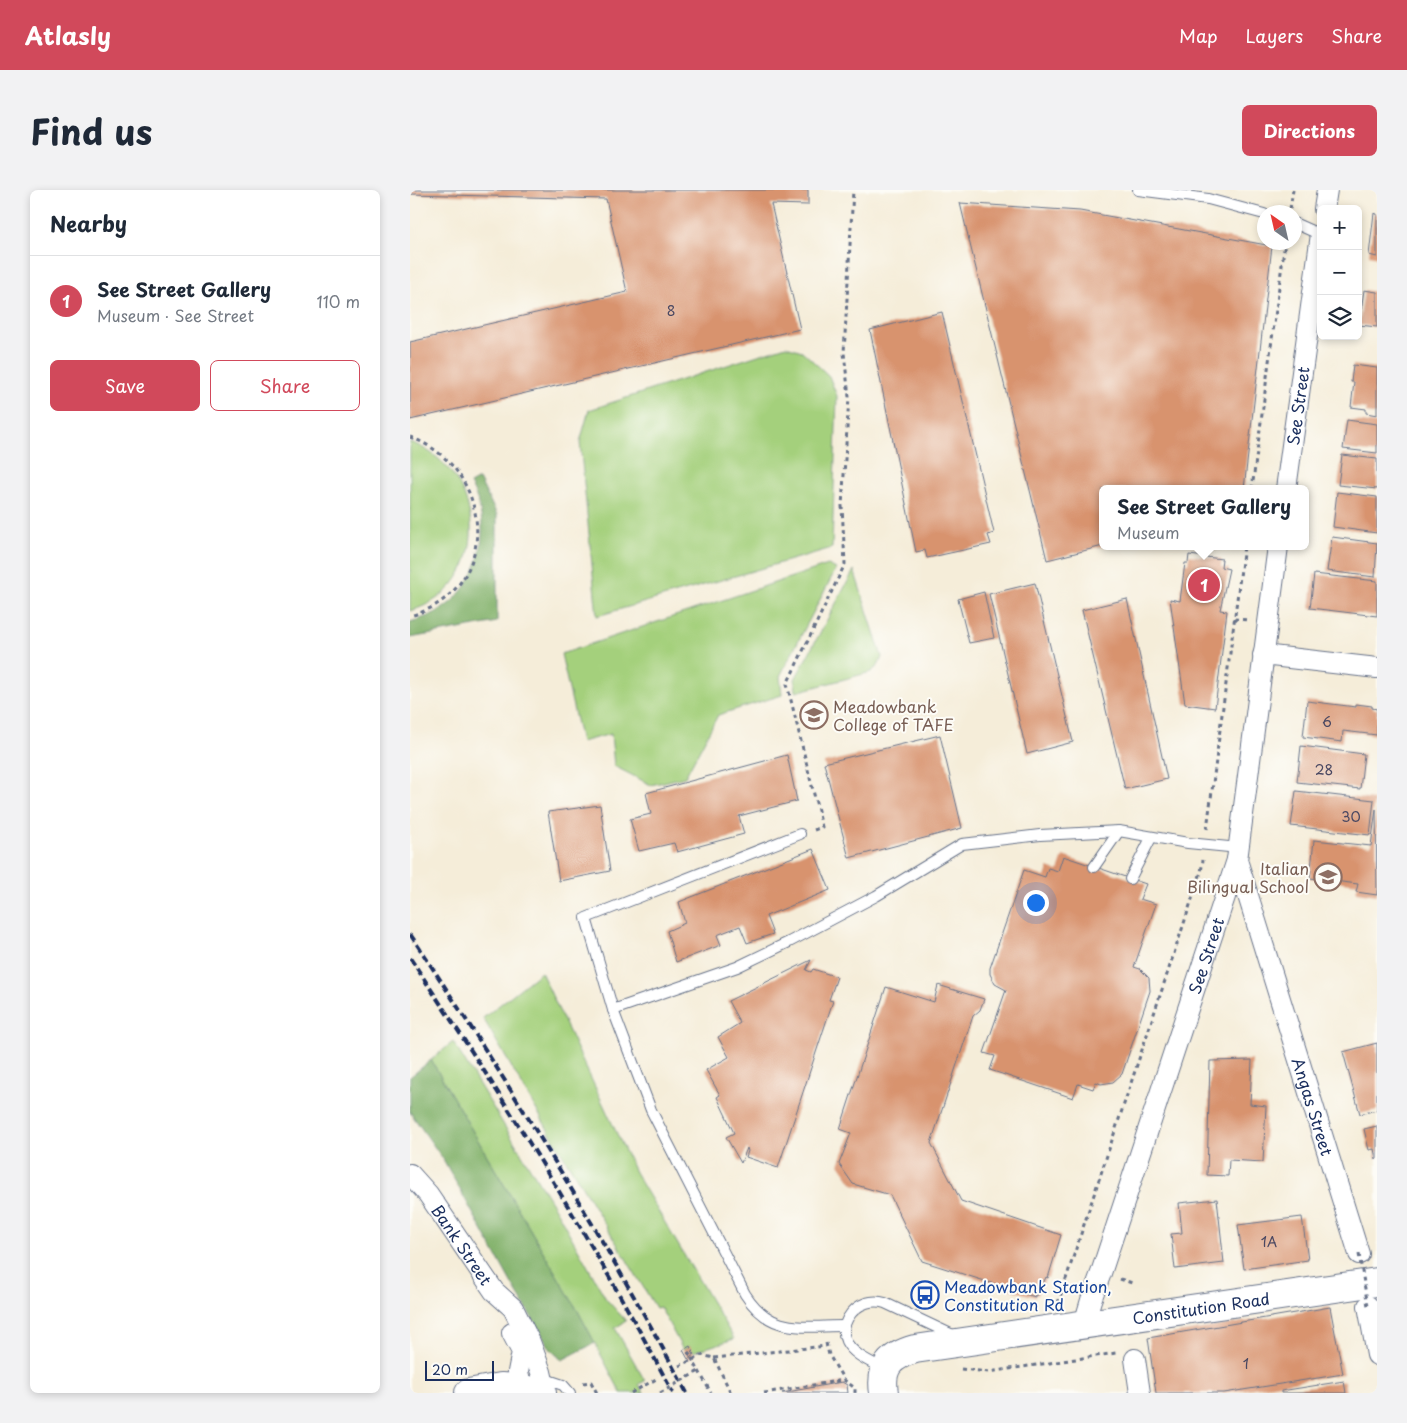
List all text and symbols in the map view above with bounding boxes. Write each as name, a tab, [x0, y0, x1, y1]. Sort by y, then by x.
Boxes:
text: Atlasly	[25, 17, 111, 53]
text: Map	[1179, 22, 1218, 49]
text: Layers	[1246, 22, 1303, 49]
text: Share	[1331, 22, 1382, 49]
text: Find us	[30, 104, 152, 157]
button: Directions	[1242, 105, 1377, 156]
north arrow	[1257, 205, 1302, 250]
map controls	[1317, 205, 1362, 340]
button: +	[1317, 205, 1362, 250]
text: Nearby	[50, 207, 127, 239]
button: −	[1317, 250, 1362, 295]
text: See Street Gallery	[97, 275, 271, 303]
text: 1	[62, 289, 70, 313]
text: 110 m	[317, 289, 360, 313]
button: layers	[1317, 295, 1362, 340]
house number: 8	[667, 300, 675, 321]
text: Museum · See Street	[97, 303, 254, 327]
button: Save	[50, 360, 200, 411]
button: Share	[210, 360, 360, 411]
street label: See Street	[1280, 364, 1315, 447]
popup	[1099, 485, 1309, 550]
text: See Street Gallery	[1117, 492, 1291, 520]
text: Museum	[1117, 520, 1180, 544]
pin: 1	[1188, 566, 1220, 604]
place label: Meadowbank College of TAFE	[833, 694, 954, 736]
school or university icon: Meadowbank College of TAFE	[799, 700, 829, 730]
house number: 6	[1322, 711, 1332, 732]
house number: 28	[1315, 759, 1333, 780]
house number: 30	[1341, 806, 1361, 827]
place label: Italian Bilingual School	[1187, 856, 1309, 898]
school or university icon: Italian Bilingual School	[1313, 862, 1343, 892]
your location	[1023, 890, 1049, 916]
street label: See Street	[1182, 914, 1229, 997]
street label: Angas Street	[1287, 1054, 1340, 1159]
street label: Bank Street	[426, 1199, 499, 1290]
house number: 1A	[1261, 1231, 1277, 1252]
place label: Meadowbank Station, Constitution Rd	[944, 1274, 1112, 1316]
bus stop icon: Meadowbank Station, Constitution Rd	[910, 1280, 940, 1310]
street label: Constitution Road	[1131, 1286, 1271, 1329]
house number: 1	[1243, 1353, 1249, 1374]
scale bar	[425, 1358, 494, 1381]
text: 20 m	[432, 1359, 468, 1380]

